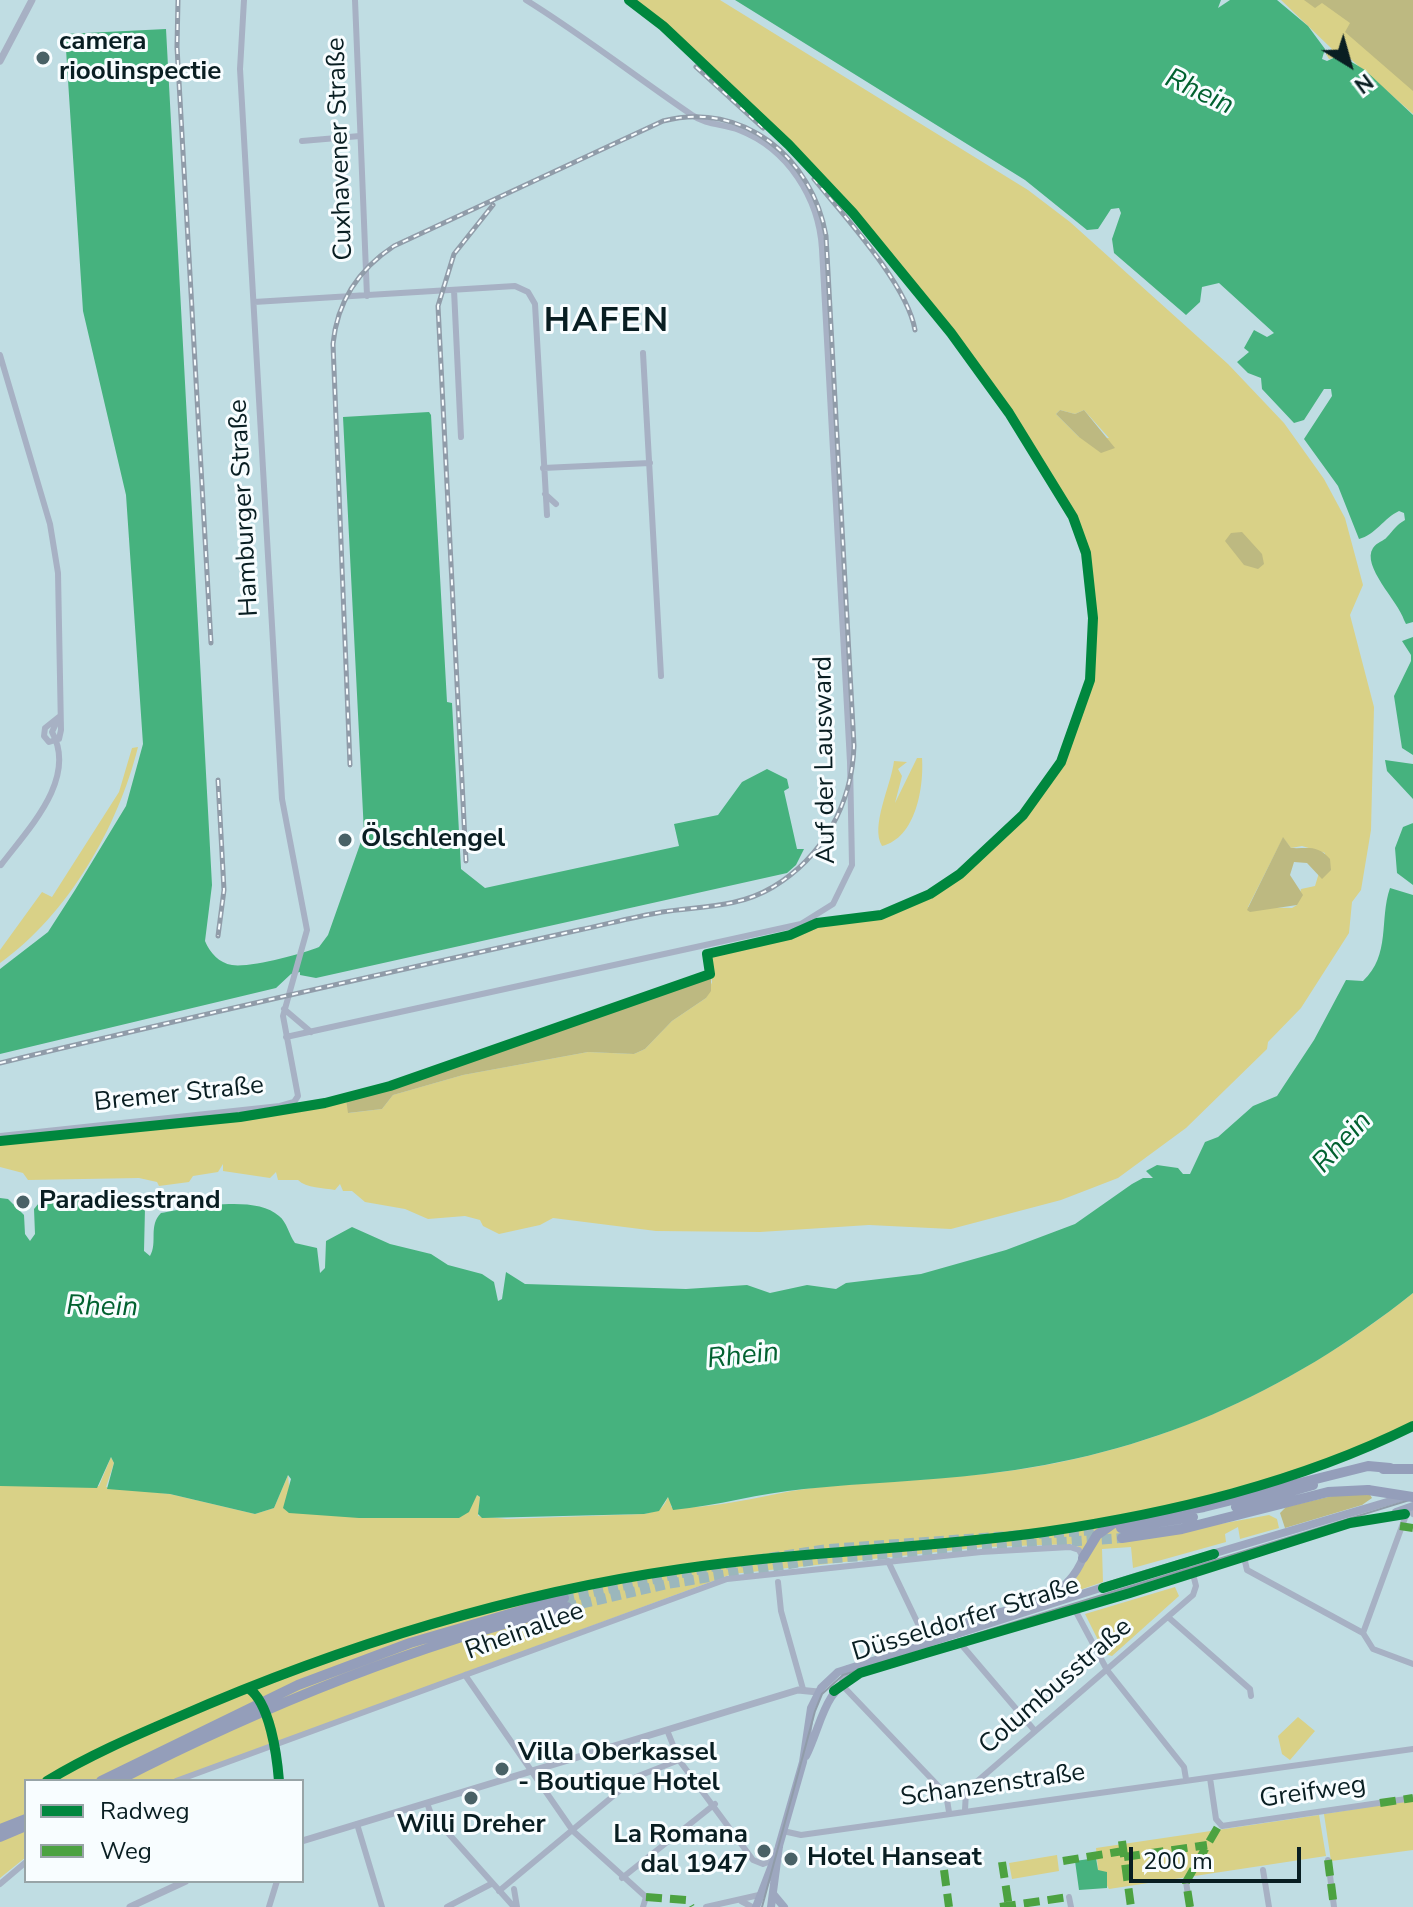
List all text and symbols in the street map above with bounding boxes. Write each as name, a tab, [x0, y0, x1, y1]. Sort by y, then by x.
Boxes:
north arrow	[1309, 24, 1389, 104]
place label: camera rioolinspectie	[59, 27, 221, 88]
street label: Cuxhavener Straße	[322, 37, 360, 261]
marker: camera rioolinspectie	[34, 49, 52, 67]
water label: Rhein	[1159, 63, 1239, 123]
text: N	[1348, 66, 1379, 100]
district label: HAFEN	[544, 303, 670, 343]
street label: Hamburger Straße	[224, 399, 266, 617]
street label: Auf der Lausward	[809, 656, 843, 864]
place label: Ölschlengel	[361, 824, 505, 856]
marker: Ölschlengel	[336, 831, 354, 849]
street label: Bremer Straße	[93, 1071, 265, 1119]
water label: Rhein	[1306, 1105, 1380, 1181]
place label: Paradiesstrand	[39, 1186, 221, 1218]
marker: Paradiesstrand	[14, 1193, 32, 1211]
water label: Rhein	[66, 1291, 138, 1325]
water label: Rhein	[705, 1337, 781, 1377]
street label: Düsseldorfer Straße	[849, 1571, 1083, 1669]
street label: Rheinallee	[462, 1596, 588, 1668]
street label: Columbusstraße	[973, 1612, 1139, 1762]
place label: Villa Oberkassel - Boutique Hotel	[518, 1738, 720, 1800]
street label: Schanzenstraße	[899, 1758, 1087, 1814]
marker: Villa Oberkassel - Boutique Hotel	[493, 1760, 511, 1778]
street label: Greifweg	[1258, 1770, 1368, 1816]
legend	[24, 1779, 304, 1883]
marker: Willi Dreher	[462, 1789, 480, 1807]
text: Radweg	[100, 1795, 190, 1827]
place label: Willi Dreher	[396, 1810, 546, 1842]
place label: La Romana dal 1947	[613, 1820, 748, 1882]
scale bar	[1133, 1831, 1305, 1881]
text: Weg	[100, 1835, 152, 1867]
marker: La Romana dal 1947	[755, 1842, 773, 1860]
place label: Hotel Hanseat	[807, 1843, 982, 1875]
text: 200 m	[1143, 1845, 1213, 1877]
marker: Hotel Hanseat	[782, 1850, 800, 1868]

